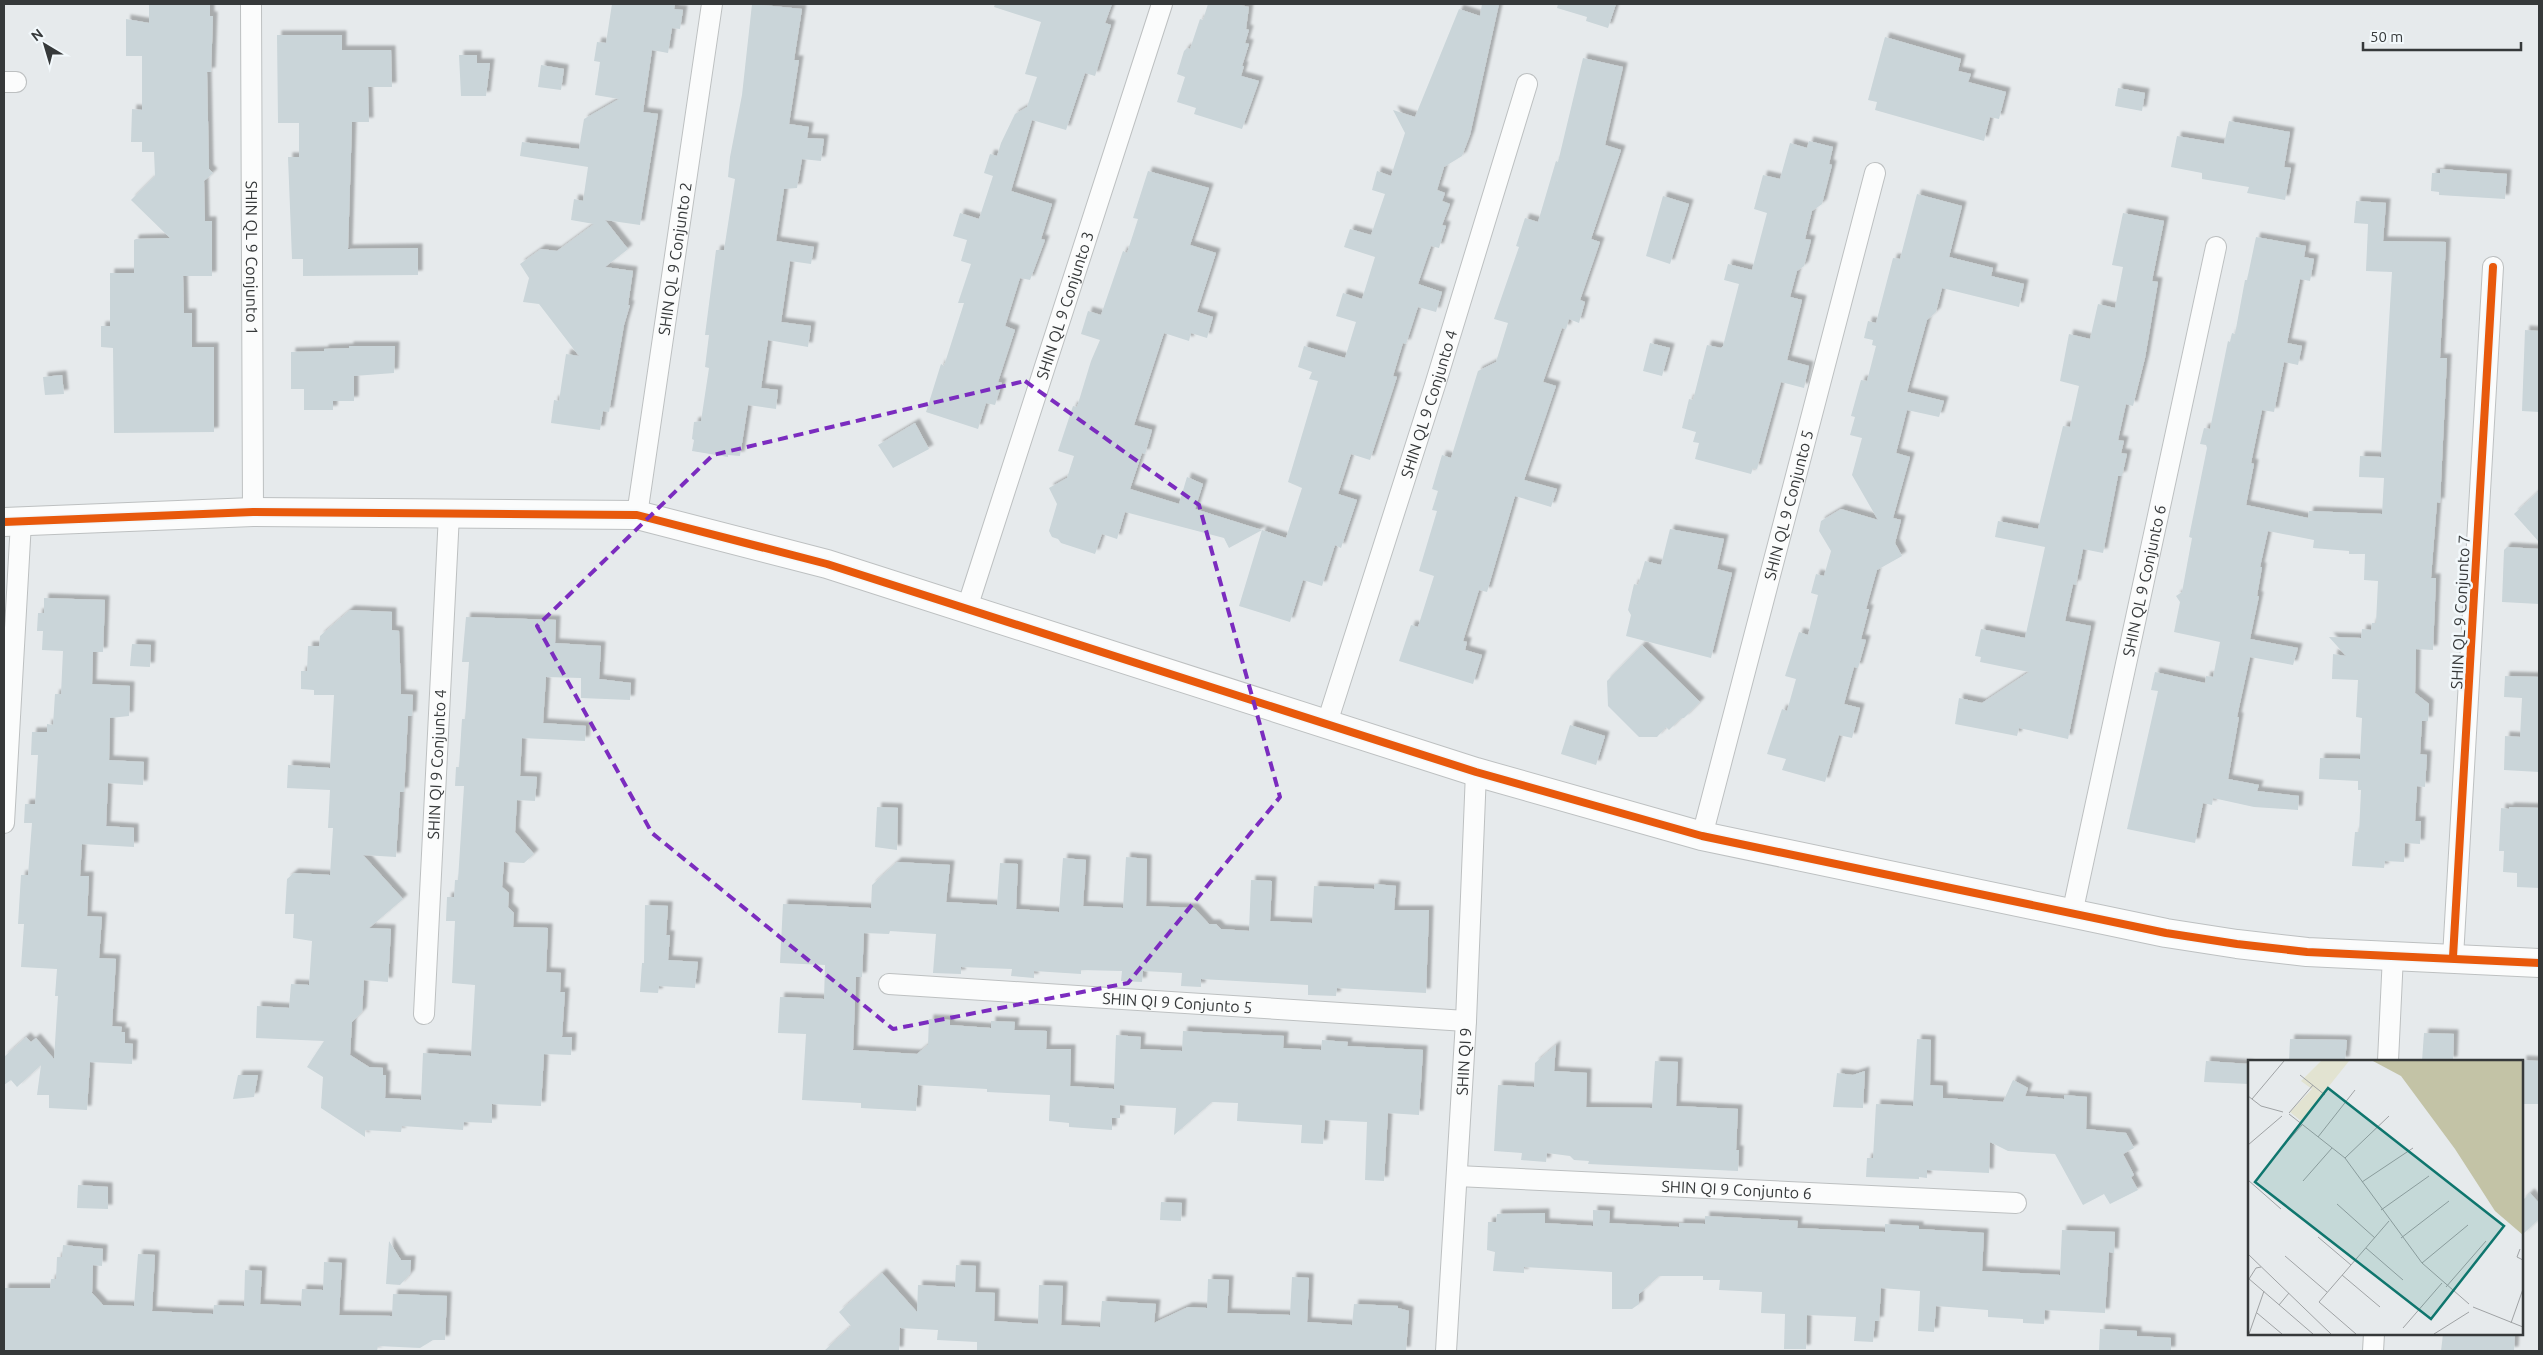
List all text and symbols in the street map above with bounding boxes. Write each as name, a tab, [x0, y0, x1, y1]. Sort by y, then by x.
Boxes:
north arrow	[20, 20, 70, 70]
scale bar	[2363, 20, 2520, 52]
text: N	[28, 25, 46, 44]
text: 50 m	[2370, 28, 2403, 45]
street label: SHIN QL 9 Conjunto 1	[243, 181, 261, 335]
street label: SHIN QL 9 Conjunto 2	[654, 181, 695, 337]
street label: SHIN QL 9 Conjunto 3	[1032, 229, 1097, 382]
street label: SHIN QL 9 Conjunto 4	[1397, 327, 1460, 480]
street label: SHIN QL 9 Conjunto 5	[1760, 428, 1817, 582]
street label: SHIN QL 9 Conjunto 6	[2119, 503, 2169, 658]
street label: SHIN QL 9 Conjunto 7	[2447, 534, 2473, 690]
street label: SHIN QI 9 Conjunto 4	[424, 689, 449, 840]
street label: SHIN QI 9 Conjunto 5	[1102, 989, 1253, 1016]
street label: SHIN QI 9	[1453, 1027, 1475, 1096]
inset map	[2248, 1060, 2523, 1335]
street label: SHIN QI 9 Conjunto 6	[1661, 1177, 1812, 1202]

